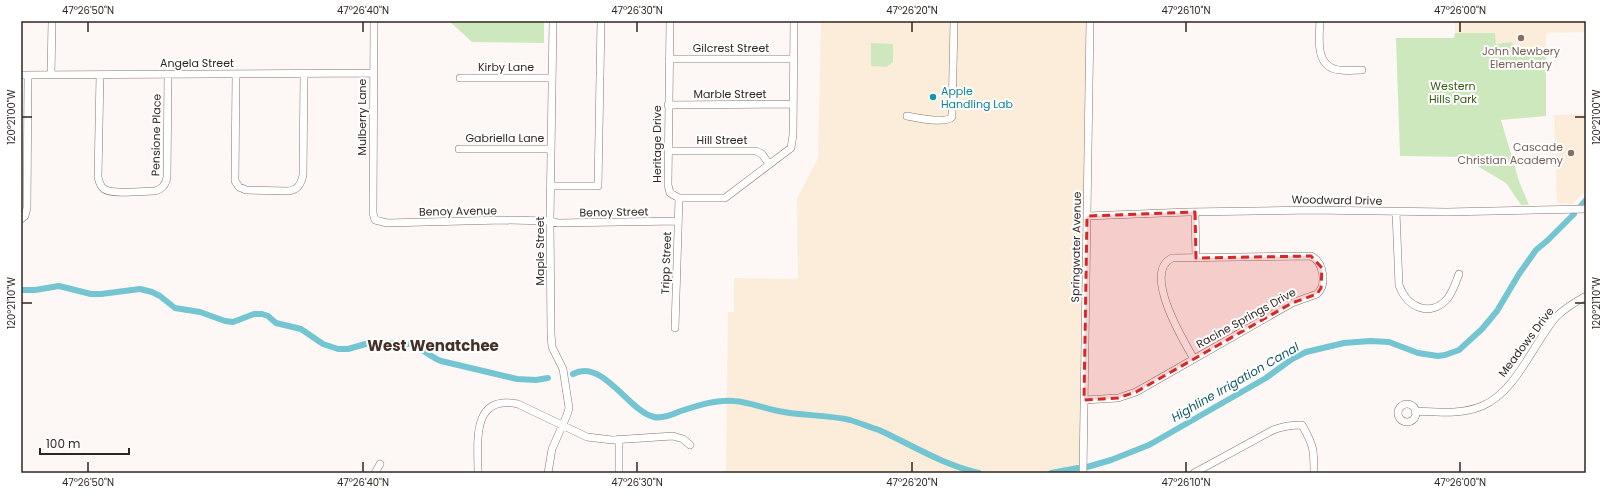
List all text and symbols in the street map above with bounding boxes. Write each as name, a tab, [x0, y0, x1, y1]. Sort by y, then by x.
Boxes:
text: 47°26'50"N	[62, 3, 114, 18]
text: 47°26'40"N	[337, 3, 389, 18]
text: 47°26'30"N	[611, 3, 663, 18]
text: 47°26'20"N	[886, 3, 938, 18]
text: 47°26'10"N	[1162, 3, 1210, 18]
text: 47°26'00"N	[1434, 3, 1486, 18]
marker: John Newbery Elementary	[1516, 33, 1526, 43]
street label: Gilcrest Street	[693, 40, 769, 56]
place label: John Newbery Elementary	[1482, 43, 1561, 72]
street label: Angela Street	[160, 55, 234, 71]
street label: Kirby Lane	[478, 59, 534, 75]
street label: Mulberry Lane	[354, 78, 370, 155]
park label: Western Hills Park	[1429, 78, 1477, 107]
place label: Apple Handling Lab	[941, 83, 1013, 112]
street label: Marble Street	[693, 86, 767, 102]
text: 120°21'00"W	[4, 89, 19, 145]
text: 120°21'00"W	[1589, 89, 1604, 145]
marker: Apple Handling Lab	[928, 92, 938, 102]
street label: Pensione Place	[147, 93, 165, 176]
street label: Heritage Drive	[649, 105, 665, 183]
street label: Gabriella Lane	[466, 130, 545, 146]
street label: Hill Street	[697, 132, 747, 148]
place label: Cascade Christian Academy	[1457, 139, 1564, 168]
marker: Cascade Christian Academy	[1566, 148, 1576, 158]
street label: Springwater Avenue	[1067, 191, 1085, 303]
street label: Woodward Drive	[1291, 191, 1383, 209]
street label: Benoy Avenue	[419, 202, 497, 220]
street label: Benoy Street	[579, 203, 649, 221]
street label: Maple Street	[532, 216, 548, 286]
street label: Tripp Street	[657, 231, 675, 295]
text: 120°21'10"W	[4, 277, 19, 329]
text: 120°21'10"W	[1589, 277, 1604, 329]
street label: Racine Springs Drive	[1193, 284, 1299, 352]
street label: Meadows Drive	[1494, 304, 1558, 380]
district label: West Wenatchee	[367, 335, 499, 356]
water label: Highline Irrigation Canal	[1168, 338, 1302, 426]
scale bar	[40, 430, 129, 456]
text: 100 m	[46, 435, 80, 452]
text: 47°26'50"N	[62, 475, 114, 490]
text: 47°26'40"N	[337, 475, 389, 490]
text: 47°26'30"N	[611, 475, 663, 490]
text: 47°26'20"N	[886, 475, 938, 490]
text: 47°26'10"N	[1162, 475, 1210, 490]
text: 47°26'00"N	[1434, 475, 1486, 490]

